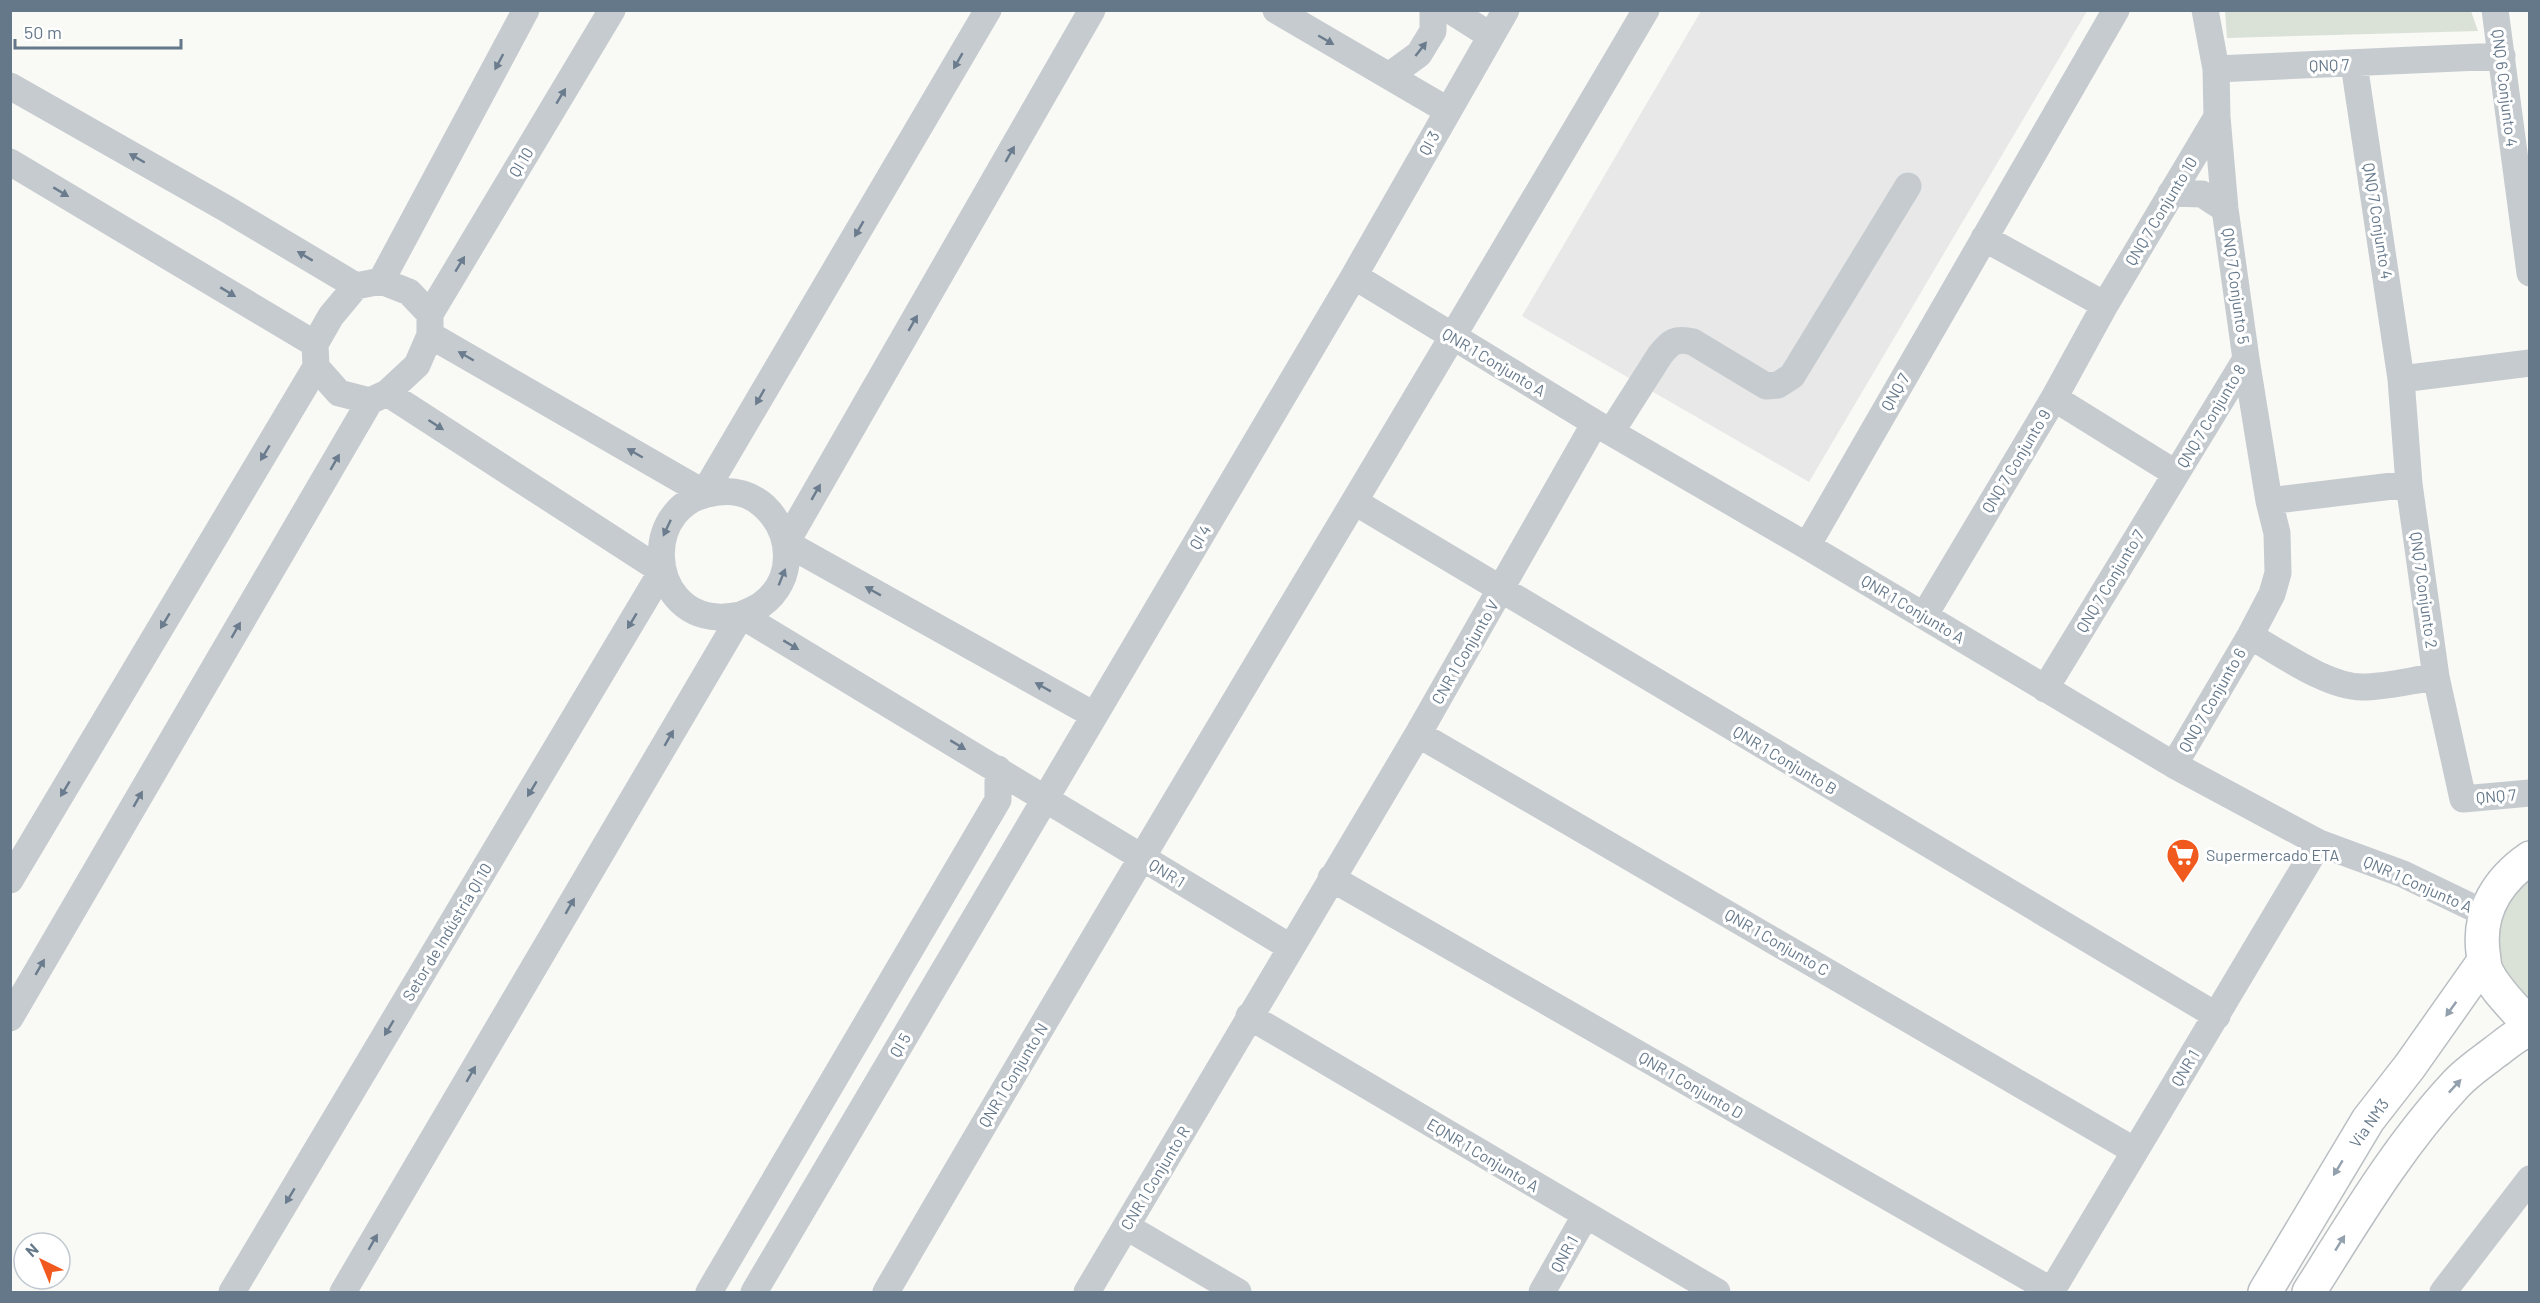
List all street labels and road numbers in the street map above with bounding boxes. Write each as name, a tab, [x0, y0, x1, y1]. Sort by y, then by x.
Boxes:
street label: QNQ 6 Conjunto 4	[2489, 28, 2522, 148]
street label: QNQ 7	[2309, 54, 2350, 75]
street label: QI 3	[1414, 127, 1443, 158]
street label: QI 10	[504, 143, 537, 180]
street label: QNQ 7 Conjunto 10	[2121, 153, 2201, 269]
street label: QNQ 7 Conjunto 4	[2360, 161, 2397, 281]
street label: QNQ 7 Conjunto 5	[2219, 227, 2254, 345]
street label: QNR 1 Conjunto A	[1439, 323, 1550, 400]
street label: QNQ 7 Conjunto 8	[2172, 361, 2249, 471]
street label: QNQ 7	[1876, 369, 1913, 414]
street label: QNQ 7 Conjunto 9	[1977, 406, 2054, 516]
street label: QI 4	[1185, 521, 1214, 553]
street label: QNQ 7 Conjunto 7	[2071, 526, 2148, 636]
street label: QNQ 7 Conjunto 2	[2407, 530, 2442, 649]
street label: QNR 1 Conjunto A	[1858, 570, 1969, 647]
street label: CNR 1 Conjunto V	[1427, 596, 1502, 707]
street label: QNQ 7 Conjunto 6	[2174, 644, 2249, 755]
street label: QNR 1 Conjunto B	[1730, 721, 1841, 798]
street label: QNQ 7	[2475, 784, 2517, 807]
street label: QNR 1 Conjunto A	[2361, 851, 2476, 916]
street label: QNR 1	[1146, 854, 1189, 891]
street label: Setor de Indústria QI 10	[398, 859, 495, 1004]
street label: QNR 1 Conjunto C	[1722, 904, 1833, 979]
street label: QNR 1 Conjunto N	[974, 1019, 1051, 1130]
street label: QI 5	[885, 1029, 914, 1060]
street label: QNR 1	[2166, 1046, 2203, 1089]
street label: QNR 1 Conjunto D	[1636, 1047, 1747, 1122]
street label: Via NM3	[2345, 1095, 2392, 1151]
street label: EQNR 1 Conjunto A	[1424, 1114, 1543, 1196]
street label: CNR 1 Conjunto R	[1116, 1122, 1193, 1233]
street label: QNR 1	[1546, 1232, 1581, 1275]

